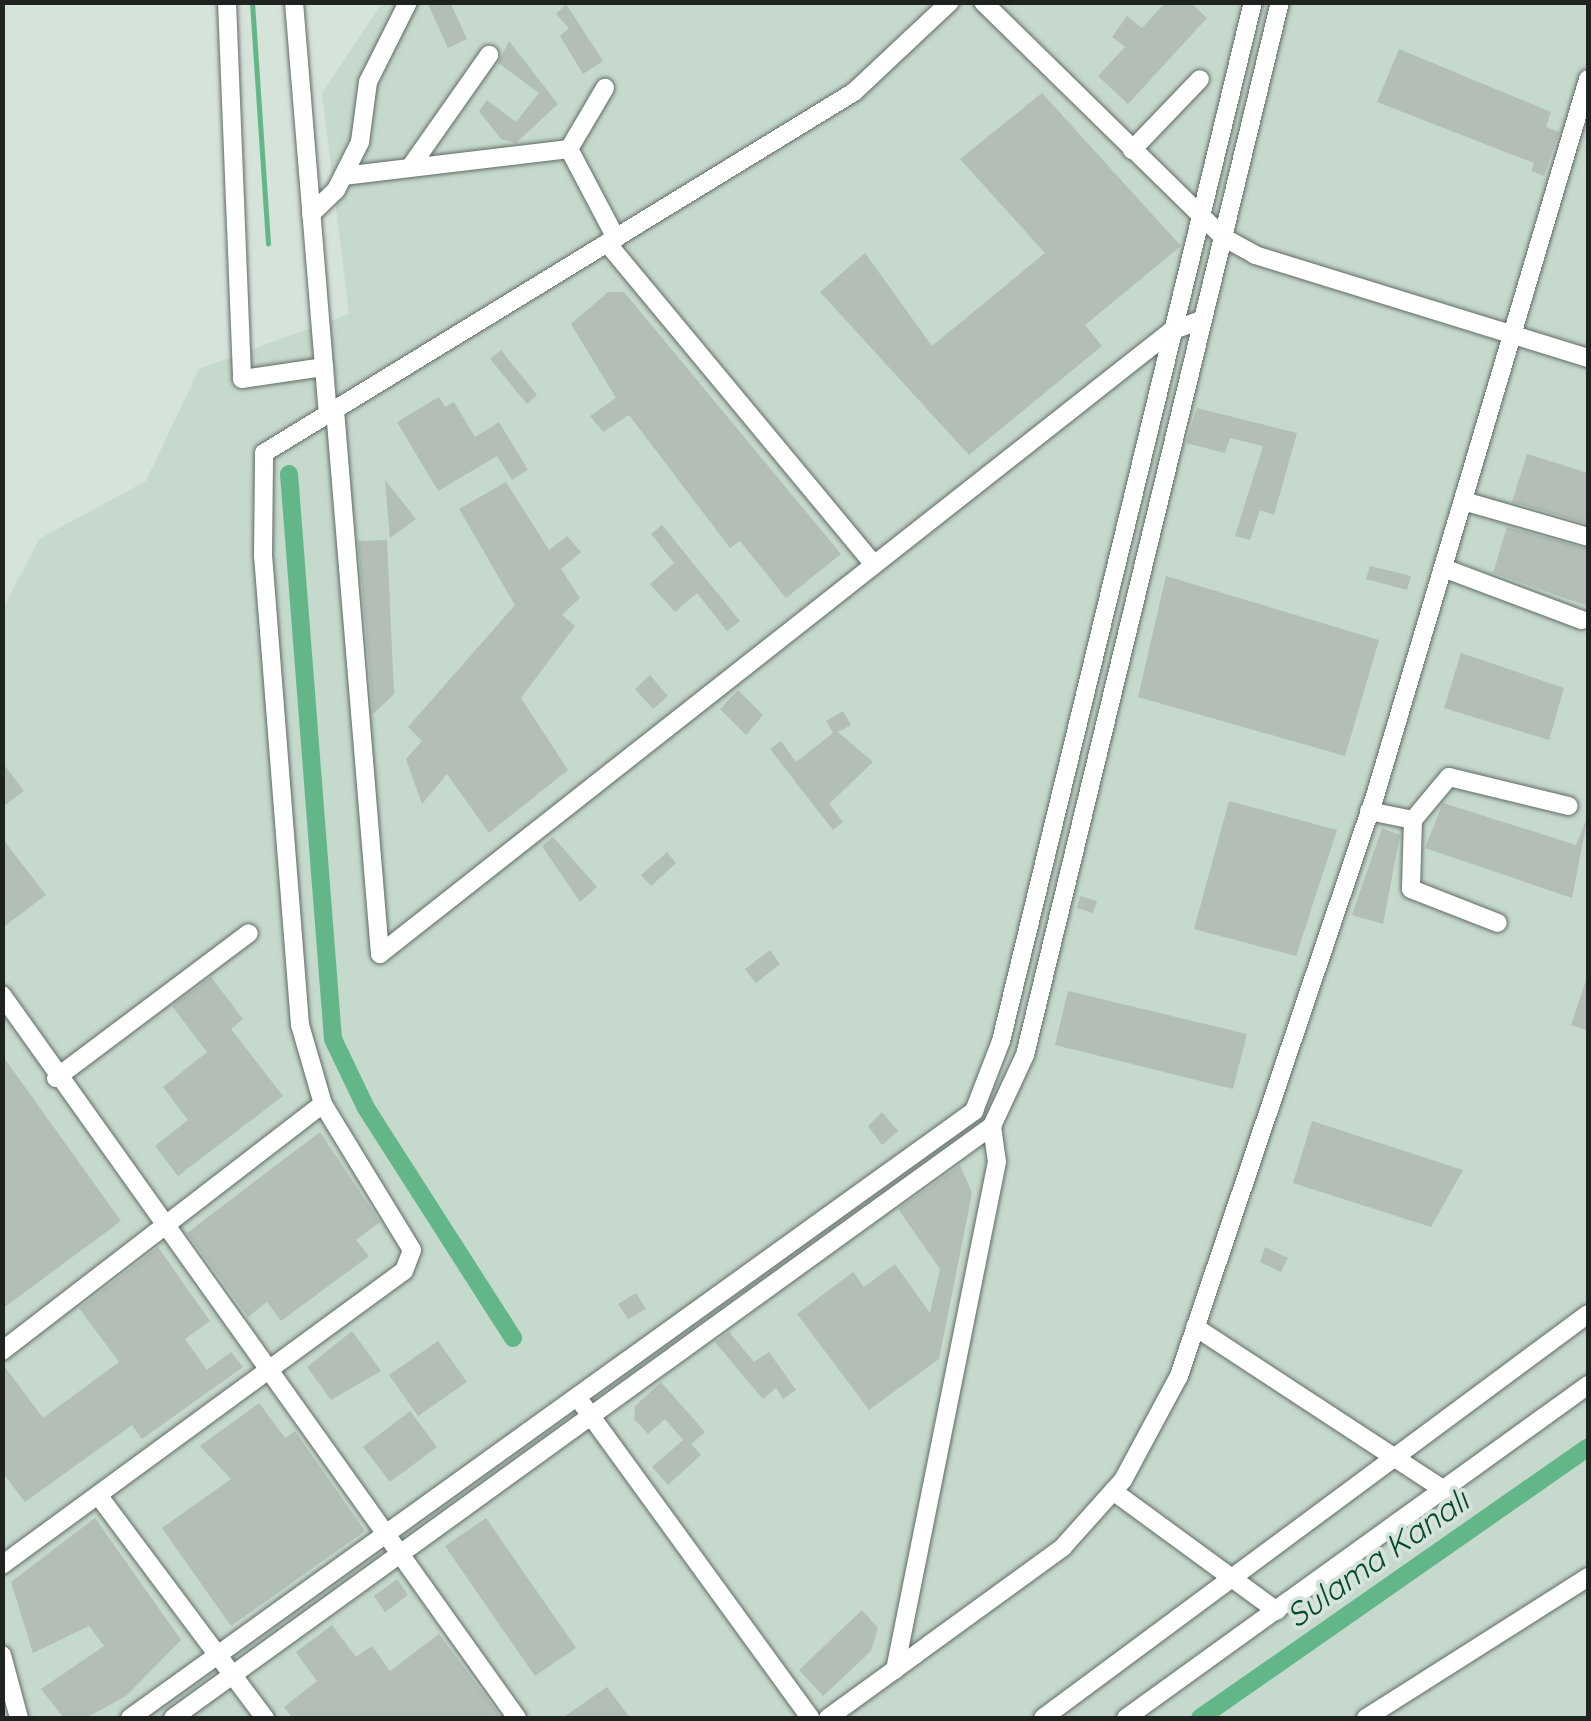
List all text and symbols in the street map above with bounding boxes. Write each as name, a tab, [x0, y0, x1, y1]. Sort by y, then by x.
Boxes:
water label: Sulama Kanalı	[1279, 1481, 1475, 1635]

